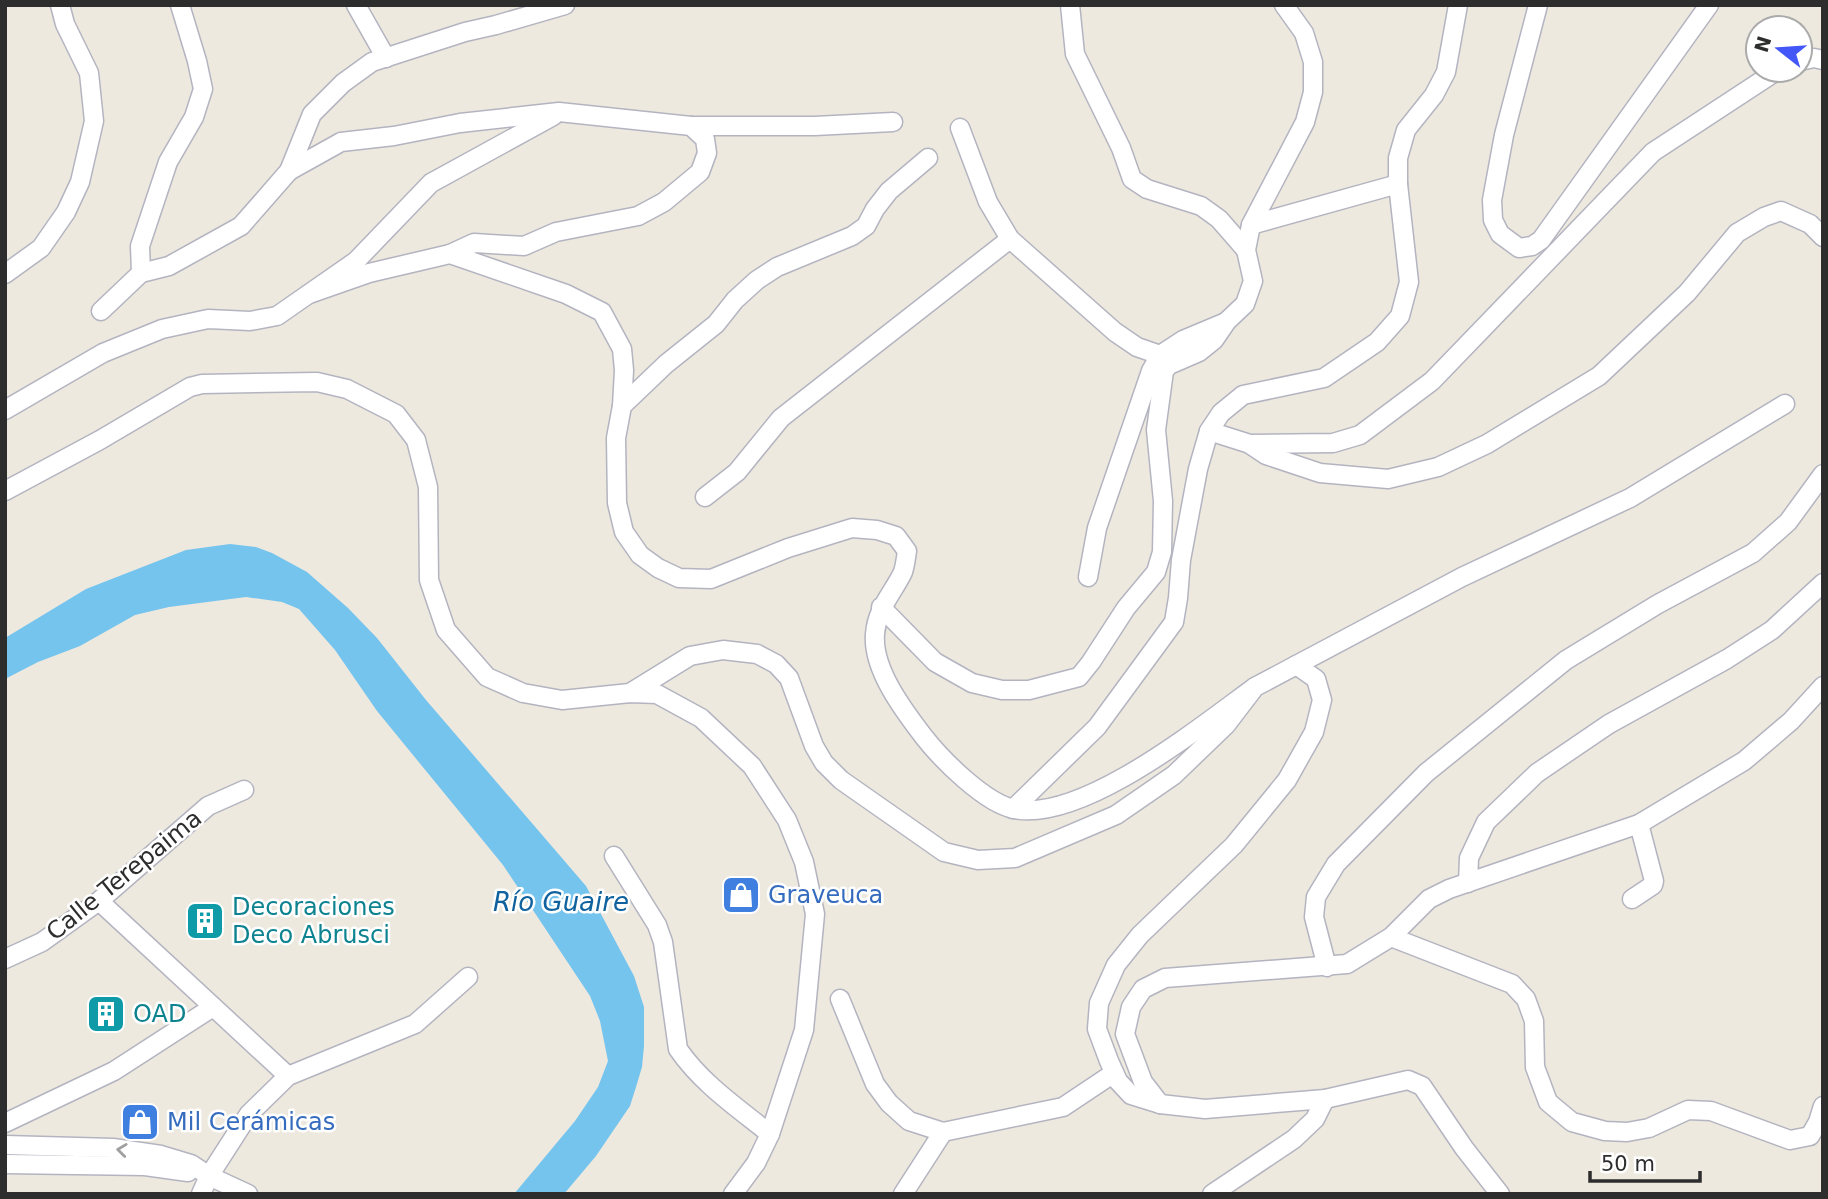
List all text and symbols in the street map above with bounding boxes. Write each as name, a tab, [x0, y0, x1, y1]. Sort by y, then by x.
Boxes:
north arrow	[1744, 14, 1814, 84]
text: N	[1750, 33, 1776, 55]
street label: Calle Terepaima	[41, 804, 207, 946]
shop icon: Graveuca	[720, 874, 762, 916]
place label: Graveuca	[768, 881, 883, 909]
water label: Río Guaire	[493, 887, 629, 917]
place label: Decoraciones Deco Abrusci	[232, 893, 395, 949]
building icon: Decoraciones Deco Abrusci	[184, 900, 226, 942]
building icon: OAD	[85, 993, 127, 1035]
place label: OAD	[133, 1000, 186, 1028]
shop icon: Mil Cerámicas	[119, 1101, 161, 1143]
place label: Mil Cerámicas	[167, 1108, 335, 1136]
scale bar	[1590, 1140, 1700, 1184]
one-way arrow	[116, 1142, 128, 1157]
text: 50 m	[1601, 1152, 1655, 1176]

